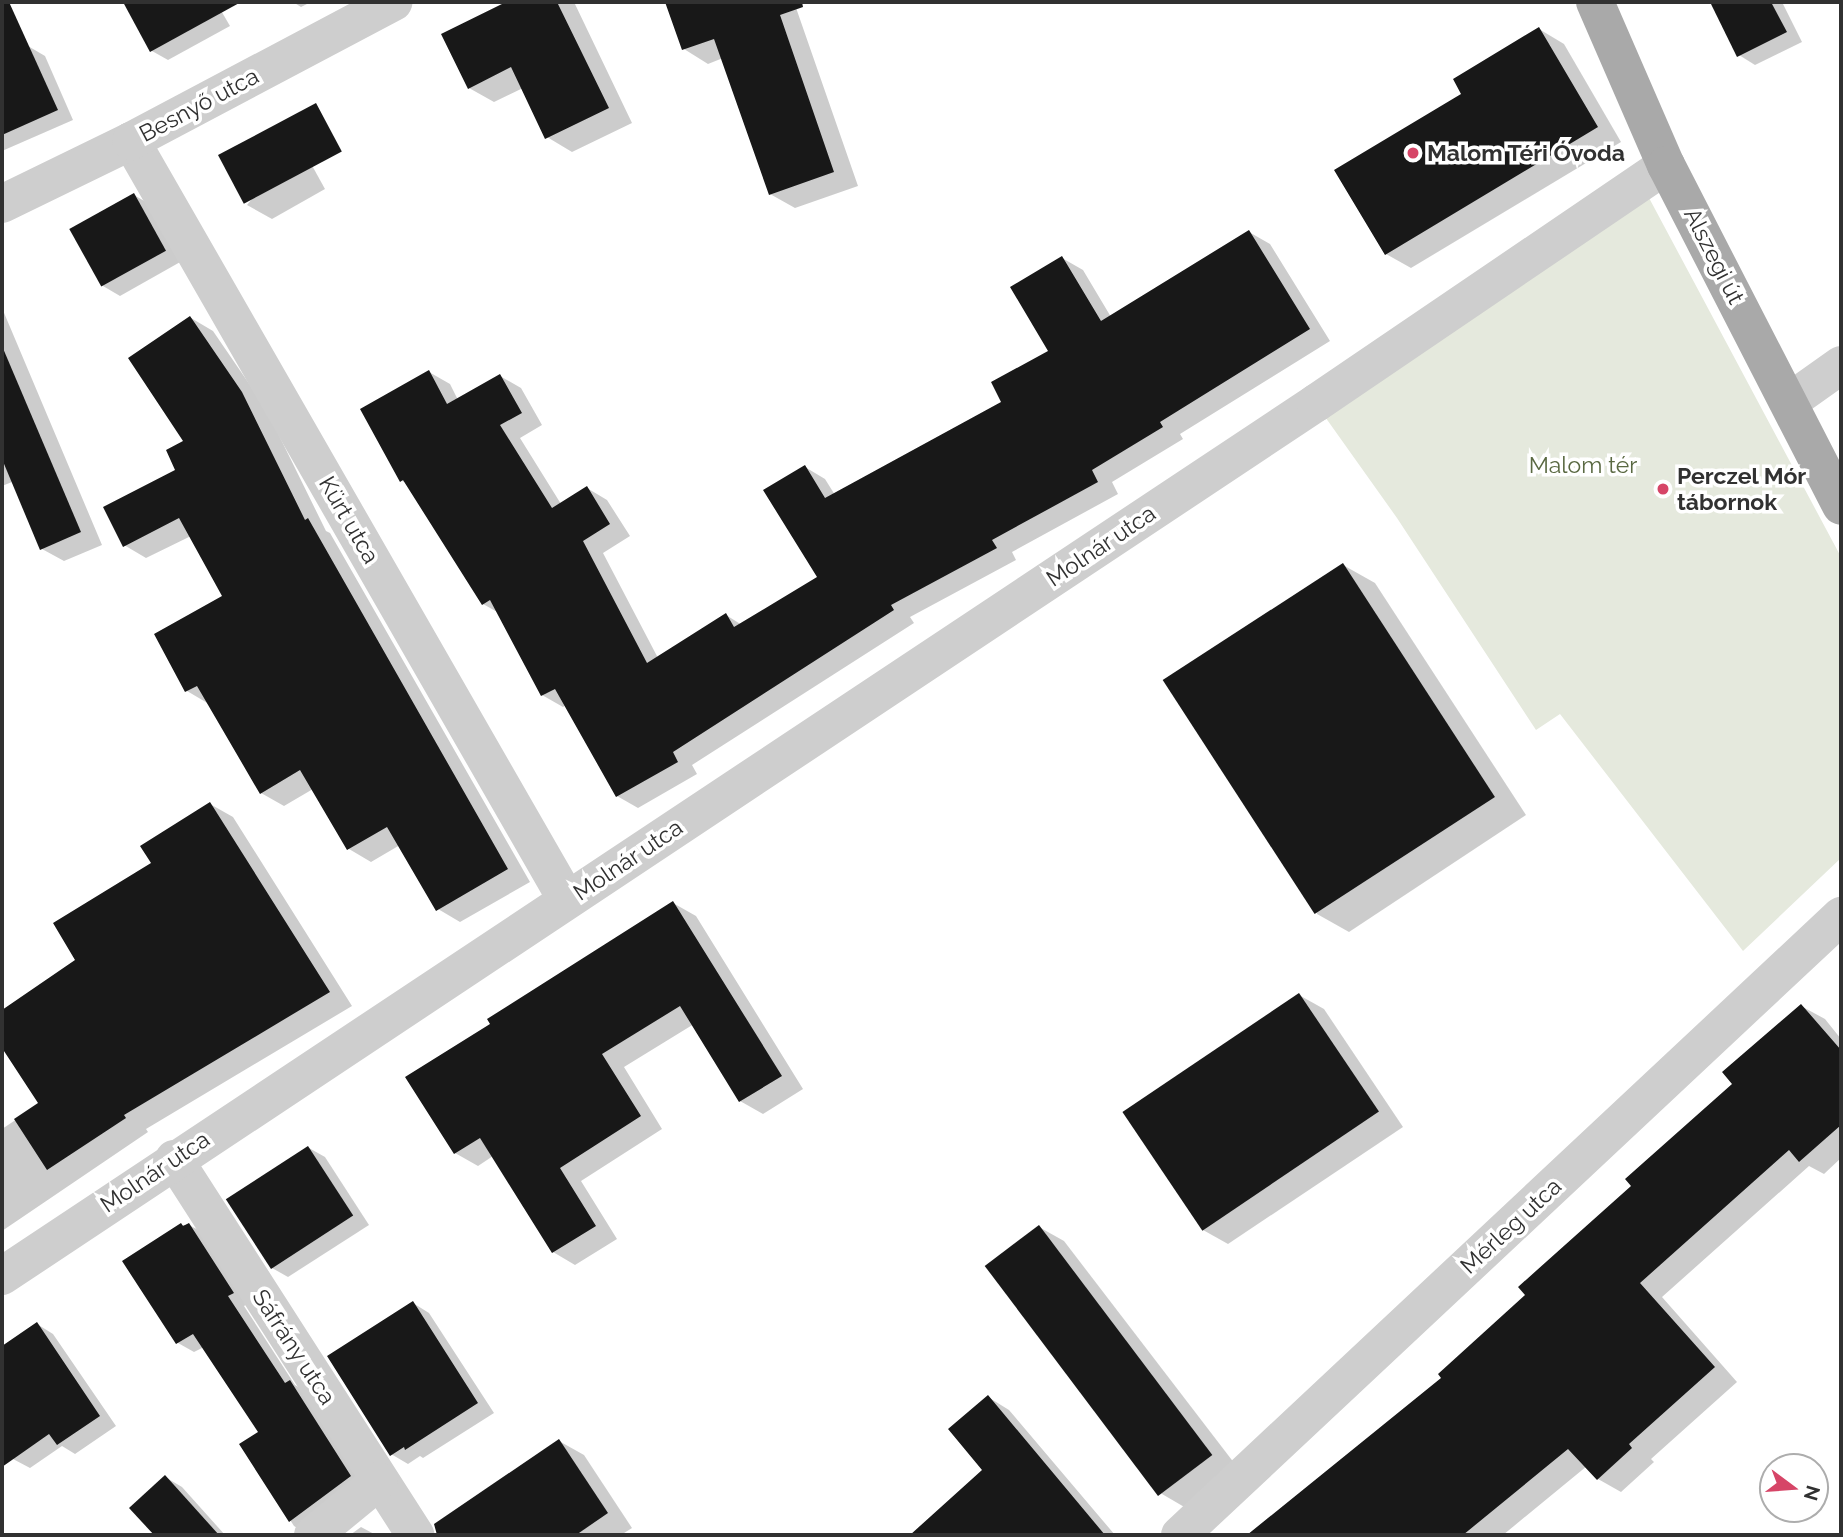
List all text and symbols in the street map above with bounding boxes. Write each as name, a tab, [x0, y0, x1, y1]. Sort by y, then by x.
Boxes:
street label: Besnyő utca	[135, 62, 263, 148]
place label: Malom Téri Óvoda	[1427, 139, 1626, 167]
marker: Malom Téri Óvoda	[1405, 145, 1421, 161]
street label: Alszegi út	[1678, 203, 1750, 309]
park label: Malom tér	[1529, 451, 1637, 479]
place label: Perczel Mór tábornok	[1677, 462, 1807, 516]
street label: Kürt utca	[313, 472, 385, 568]
marker: Perczel Mór tábornok	[1655, 481, 1671, 497]
street label: Molnár utca	[1041, 499, 1161, 593]
street label: Molnár utca	[568, 813, 688, 907]
street label: Molnár utca	[95, 1125, 215, 1219]
street label: Mérleg utca	[1455, 1172, 1567, 1280]
street label: Sáfrány utca	[246, 1284, 342, 1410]
north arrow	[1759, 1453, 1829, 1523]
text: N	[1800, 1483, 1825, 1503]

